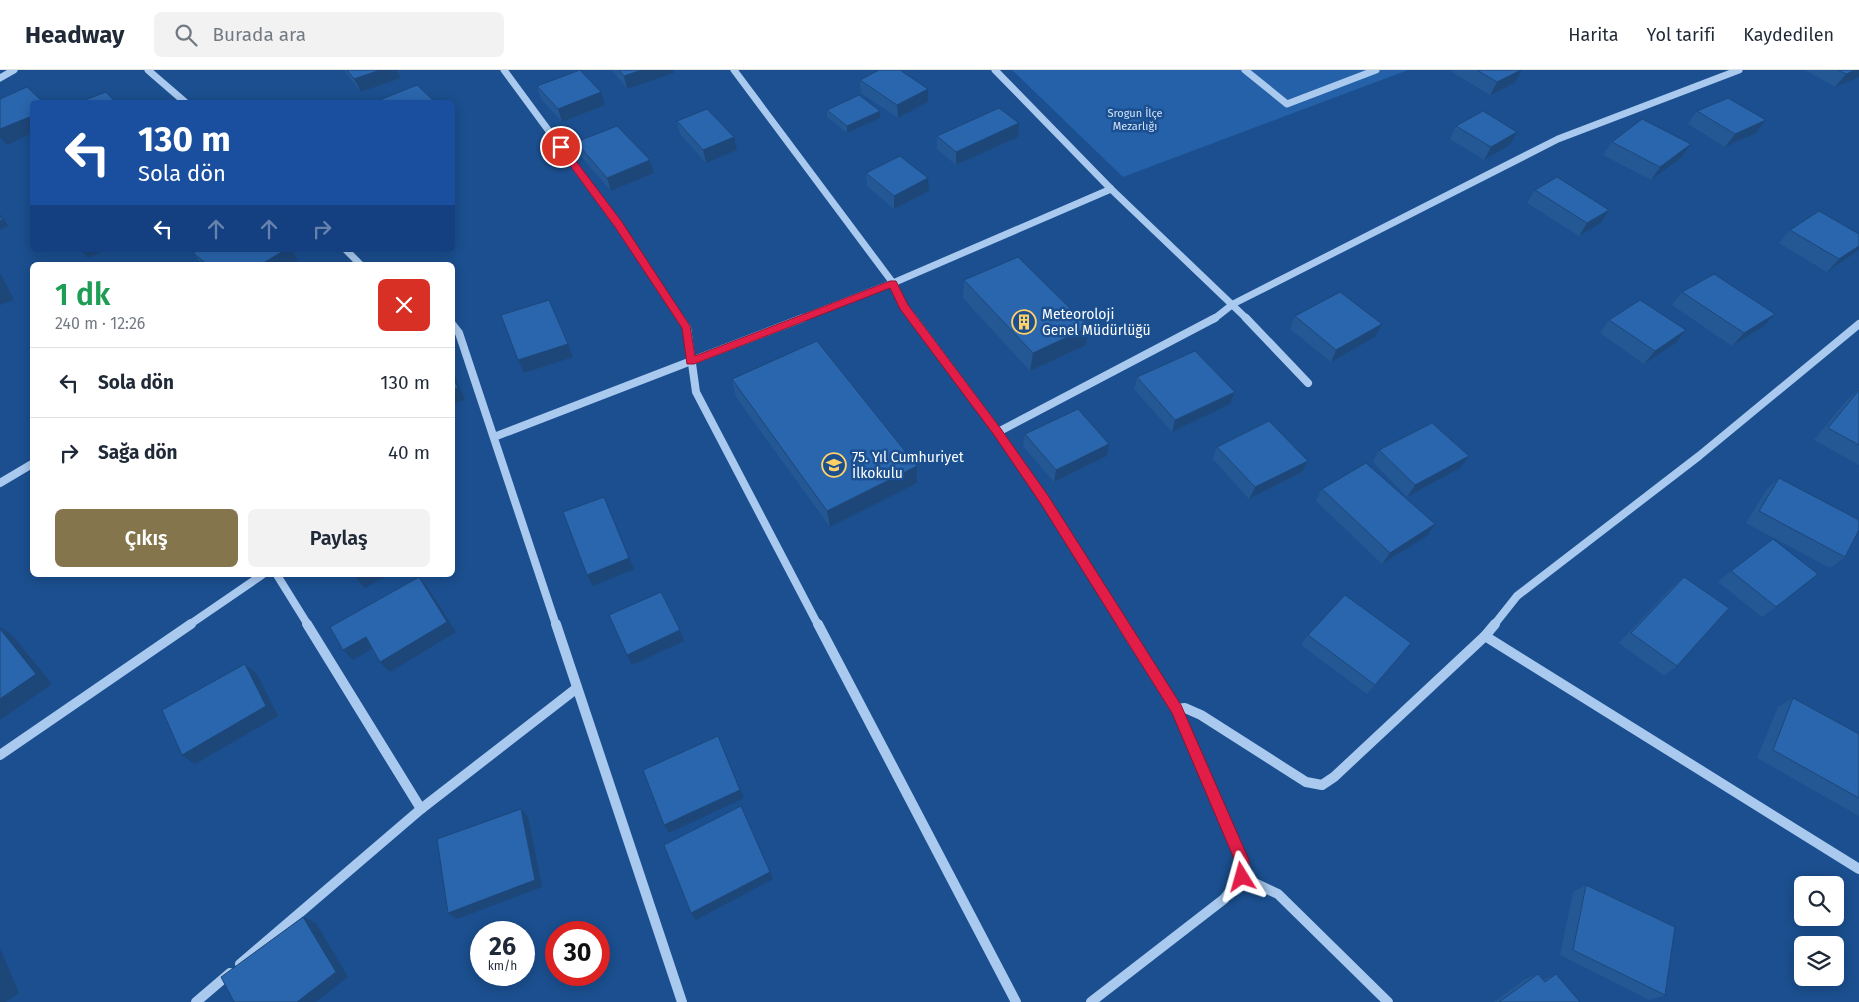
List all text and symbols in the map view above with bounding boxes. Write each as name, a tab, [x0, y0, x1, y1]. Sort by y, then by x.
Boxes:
search box	[154, 12, 504, 57]
text: Headway	[25, 21, 124, 49]
icon: search	[172, 21, 200, 49]
text: Burada ara	[212, 23, 306, 46]
text: Harita	[1568, 24, 1619, 46]
text: Yol tarifi	[1647, 24, 1715, 46]
text: Kaydedilen	[1743, 24, 1834, 46]
park label: Srogun İlçe Mezarlığı	[1107, 106, 1163, 133]
text: 130 m	[138, 118, 231, 160]
icon: left	[55, 120, 120, 185]
pin	[540, 126, 582, 168]
icon: arrive	[547, 133, 575, 161]
text: Sola dön	[138, 160, 226, 187]
icon: left	[149, 215, 177, 243]
icon: ahead	[202, 215, 230, 243]
icon: ahead	[255, 215, 283, 243]
icon: right	[308, 215, 336, 243]
text: 1 dk	[55, 277, 110, 313]
button: close	[378, 279, 430, 331]
place label: Meteoroloji Genel Müdürlüğü	[1042, 306, 1151, 339]
building icon: Meteoroloji Genel Müdürlüğü	[1011, 309, 1037, 335]
text: 240 m · 12:26	[55, 314, 145, 333]
icon: left	[55, 369, 83, 397]
text: Sola dön	[98, 371, 174, 394]
text: 130 m	[380, 371, 430, 394]
icon: right	[55, 439, 83, 467]
text: Sağa dön	[98, 441, 178, 464]
text: 40 m	[388, 441, 430, 464]
place label: 75. Yıl Cumhuriyet İlkokulu	[852, 449, 965, 482]
school or university icon: 75. Yıl Cumhuriyet İlkokulu	[821, 452, 847, 478]
button: Çıkış	[55, 509, 238, 567]
button: Paylaş	[248, 509, 430, 567]
position arrow	[1215, 850, 1267, 902]
map controls	[1794, 876, 1844, 986]
button: search	[1794, 876, 1844, 926]
speed limit sign: 30	[545, 921, 610, 986]
text: 26	[489, 932, 516, 962]
button: layers	[1794, 936, 1844, 986]
text: km/h	[488, 959, 517, 973]

